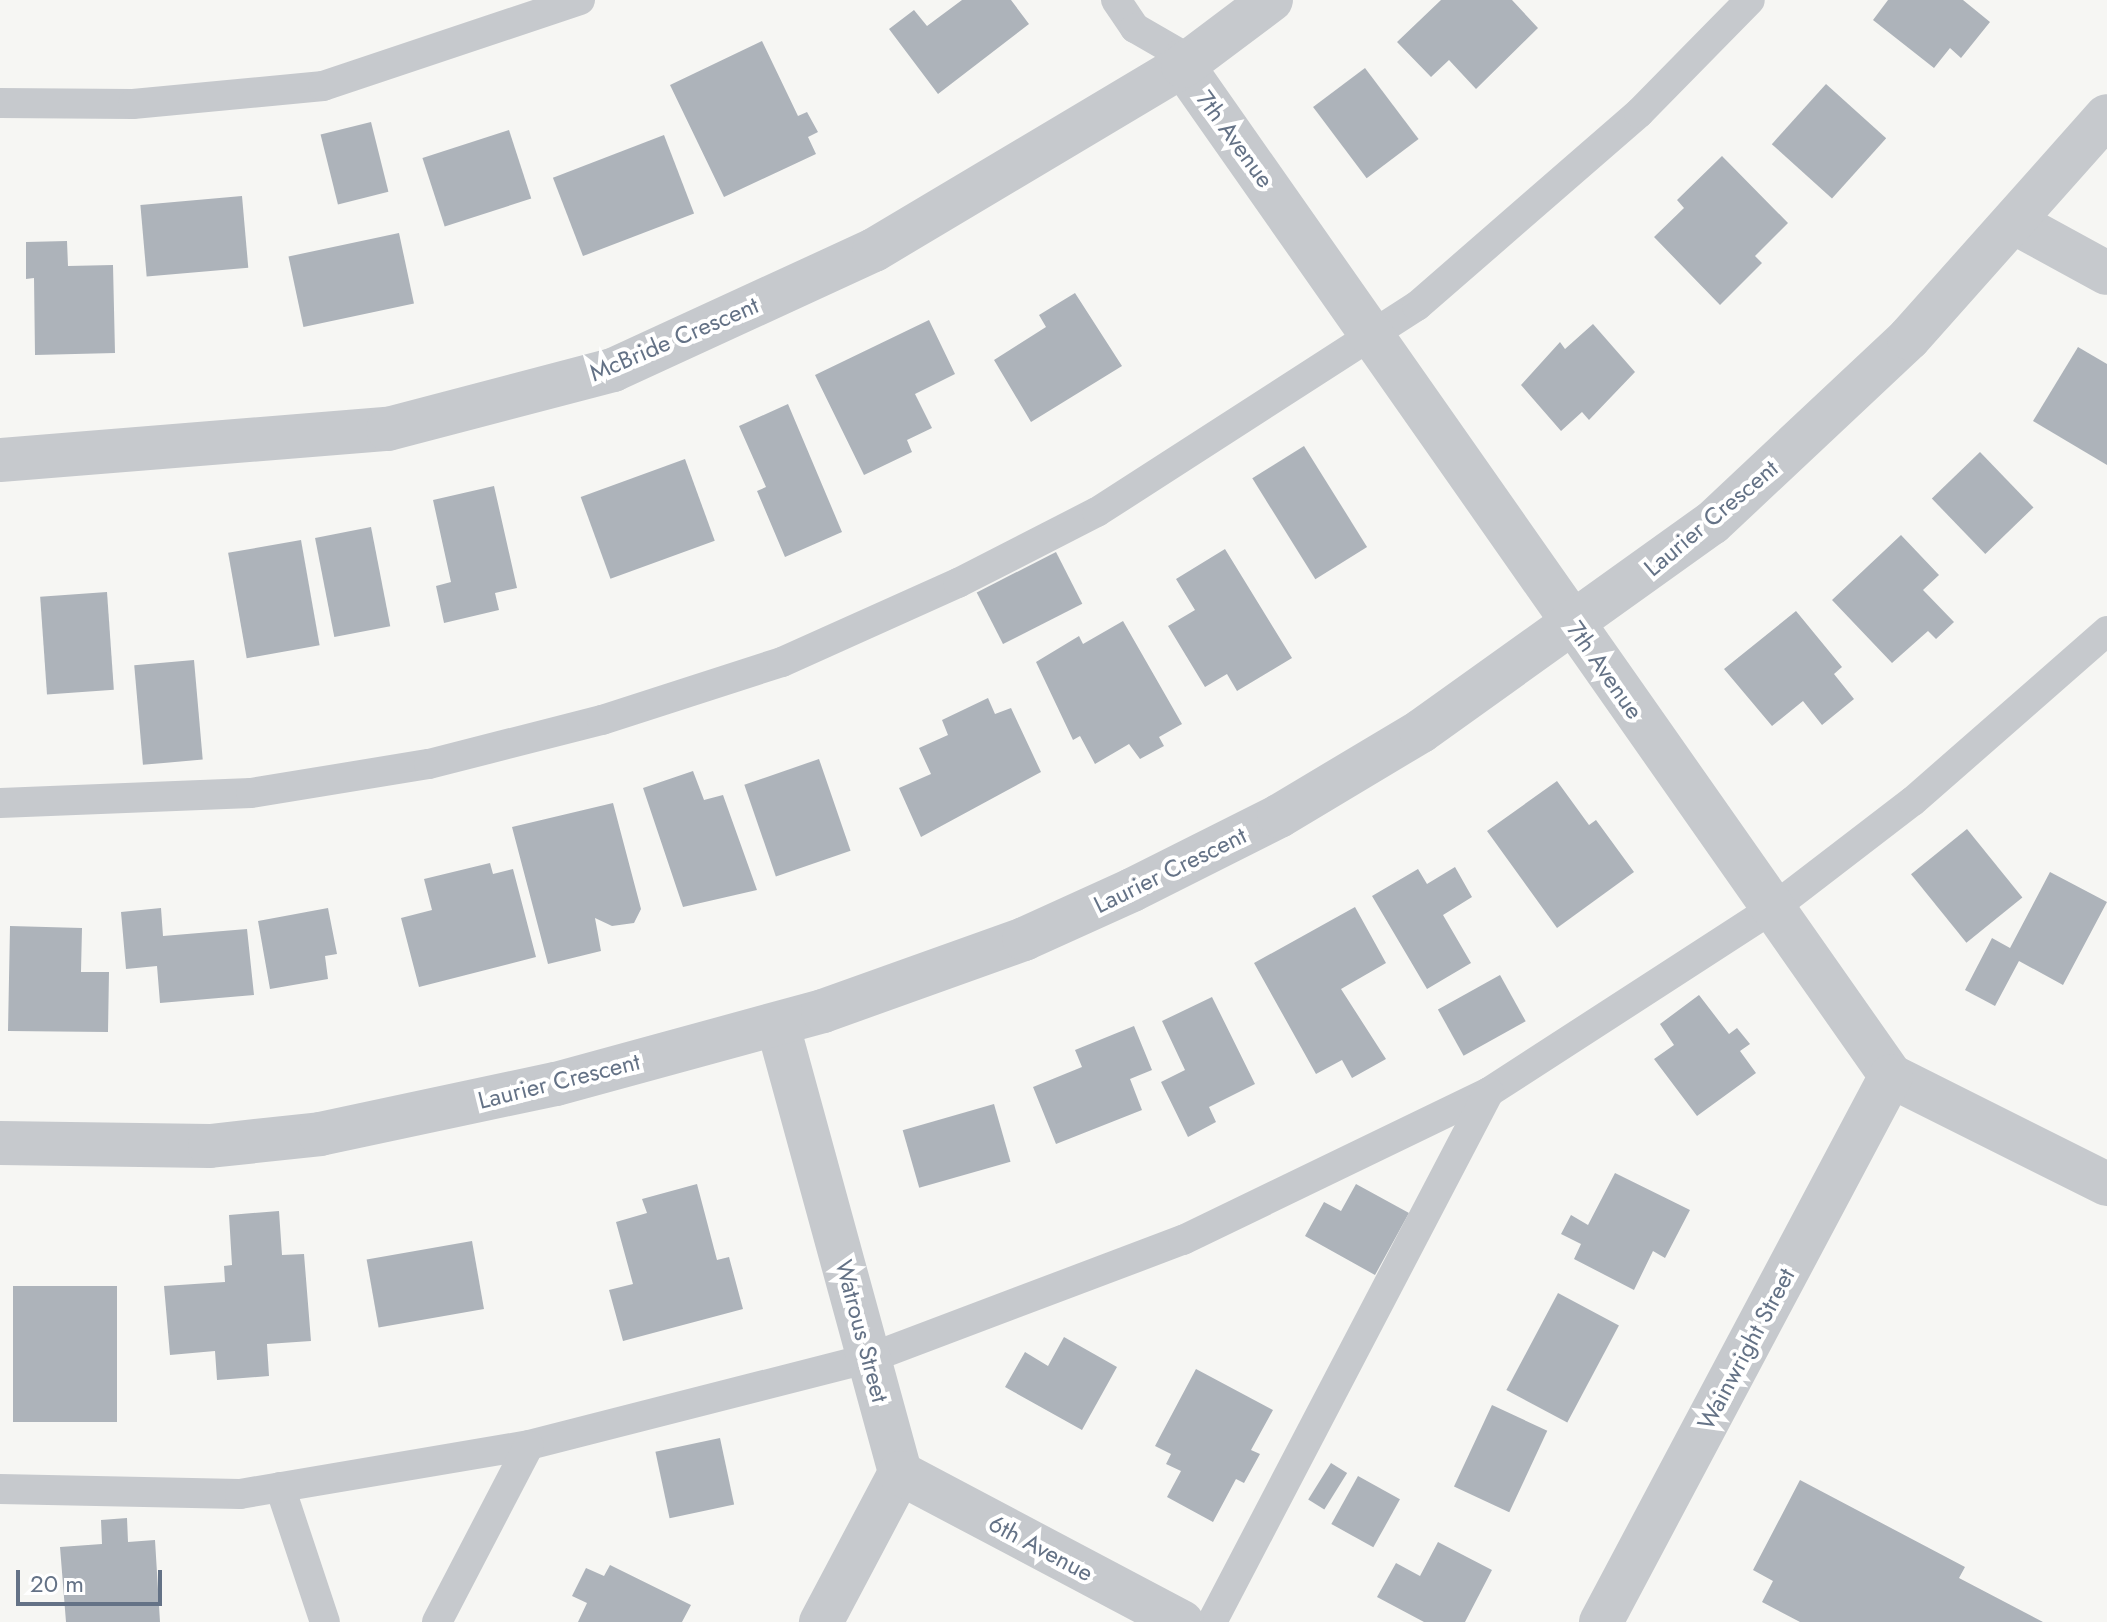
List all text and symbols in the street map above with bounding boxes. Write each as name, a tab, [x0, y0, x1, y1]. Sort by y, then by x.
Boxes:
street label: 7th Avenue	[1190, 85, 1280, 193]
street label: McBride Crescent	[585, 290, 763, 388]
street label: Laurier Crescent	[1638, 454, 1784, 582]
street label: 7th Avenue	[1561, 615, 1649, 725]
street label: Laurier Crescent	[1089, 821, 1251, 919]
street label: Laurier Crescent	[475, 1047, 643, 1115]
street label: Watrous Street	[829, 1257, 895, 1405]
street label: Wainwright Street	[1691, 1263, 1801, 1435]
street label: 6th Avenue	[984, 1508, 1098, 1588]
scale bar	[20, 1554, 166, 1604]
text: 20 m	[30, 1566, 84, 1601]

